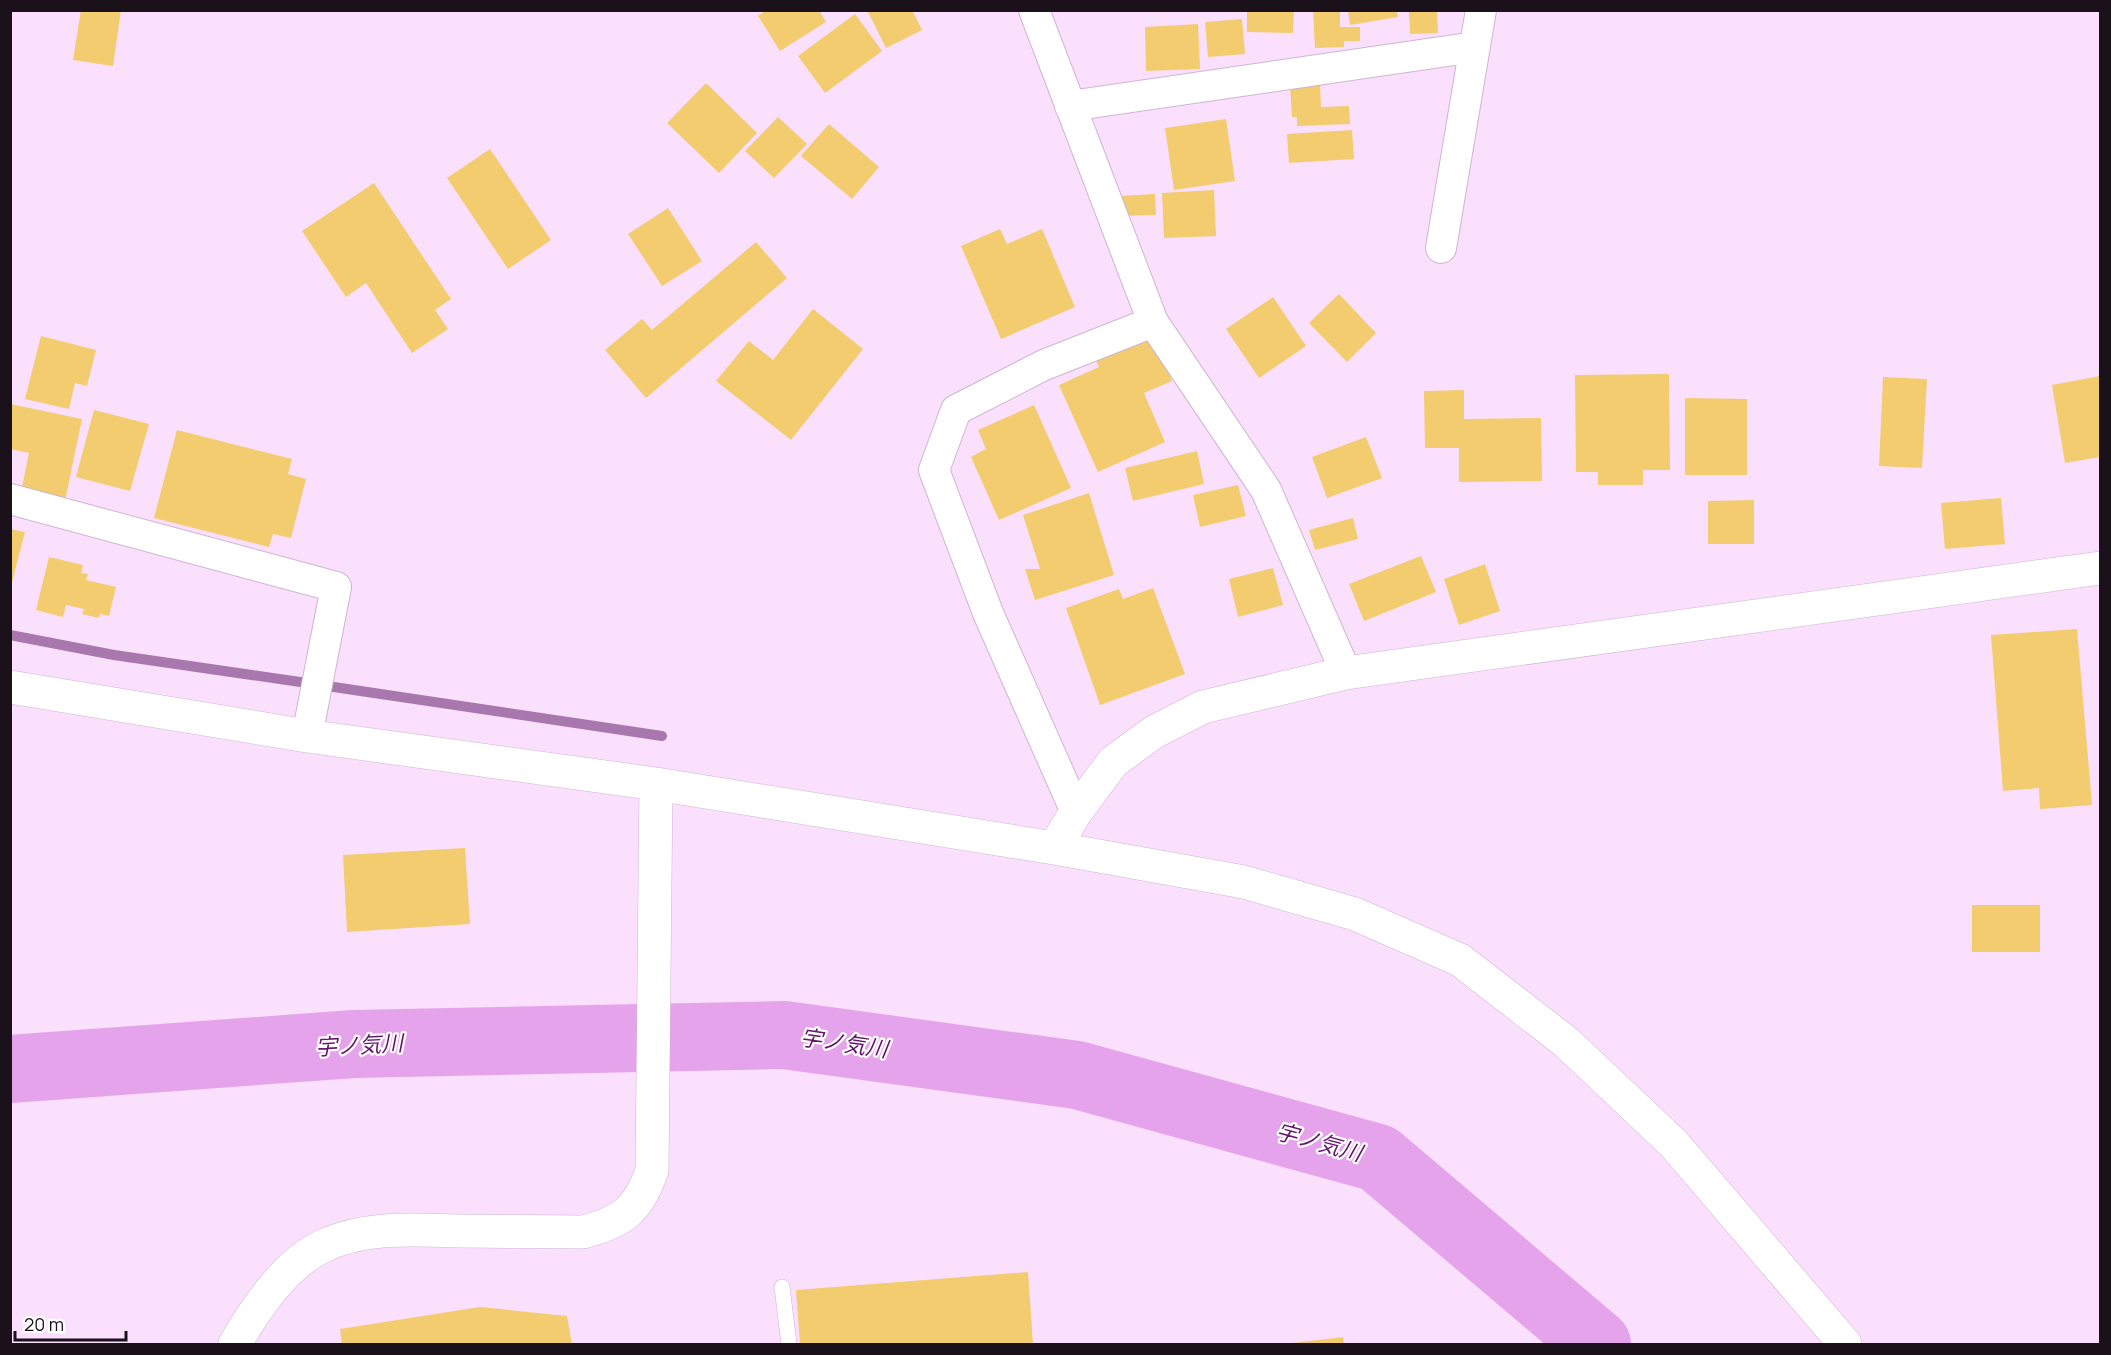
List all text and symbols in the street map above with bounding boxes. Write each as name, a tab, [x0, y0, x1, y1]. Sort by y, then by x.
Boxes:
water label: 宇ノ気川	[798, 1022, 892, 1064]
water label: 宇ノ気川	[314, 1028, 406, 1062]
water label: 宇ノ気川	[1273, 1116, 1367, 1168]
scale bar	[15, 1304, 126, 1342]
text: 20 m	[24, 1312, 64, 1336]

